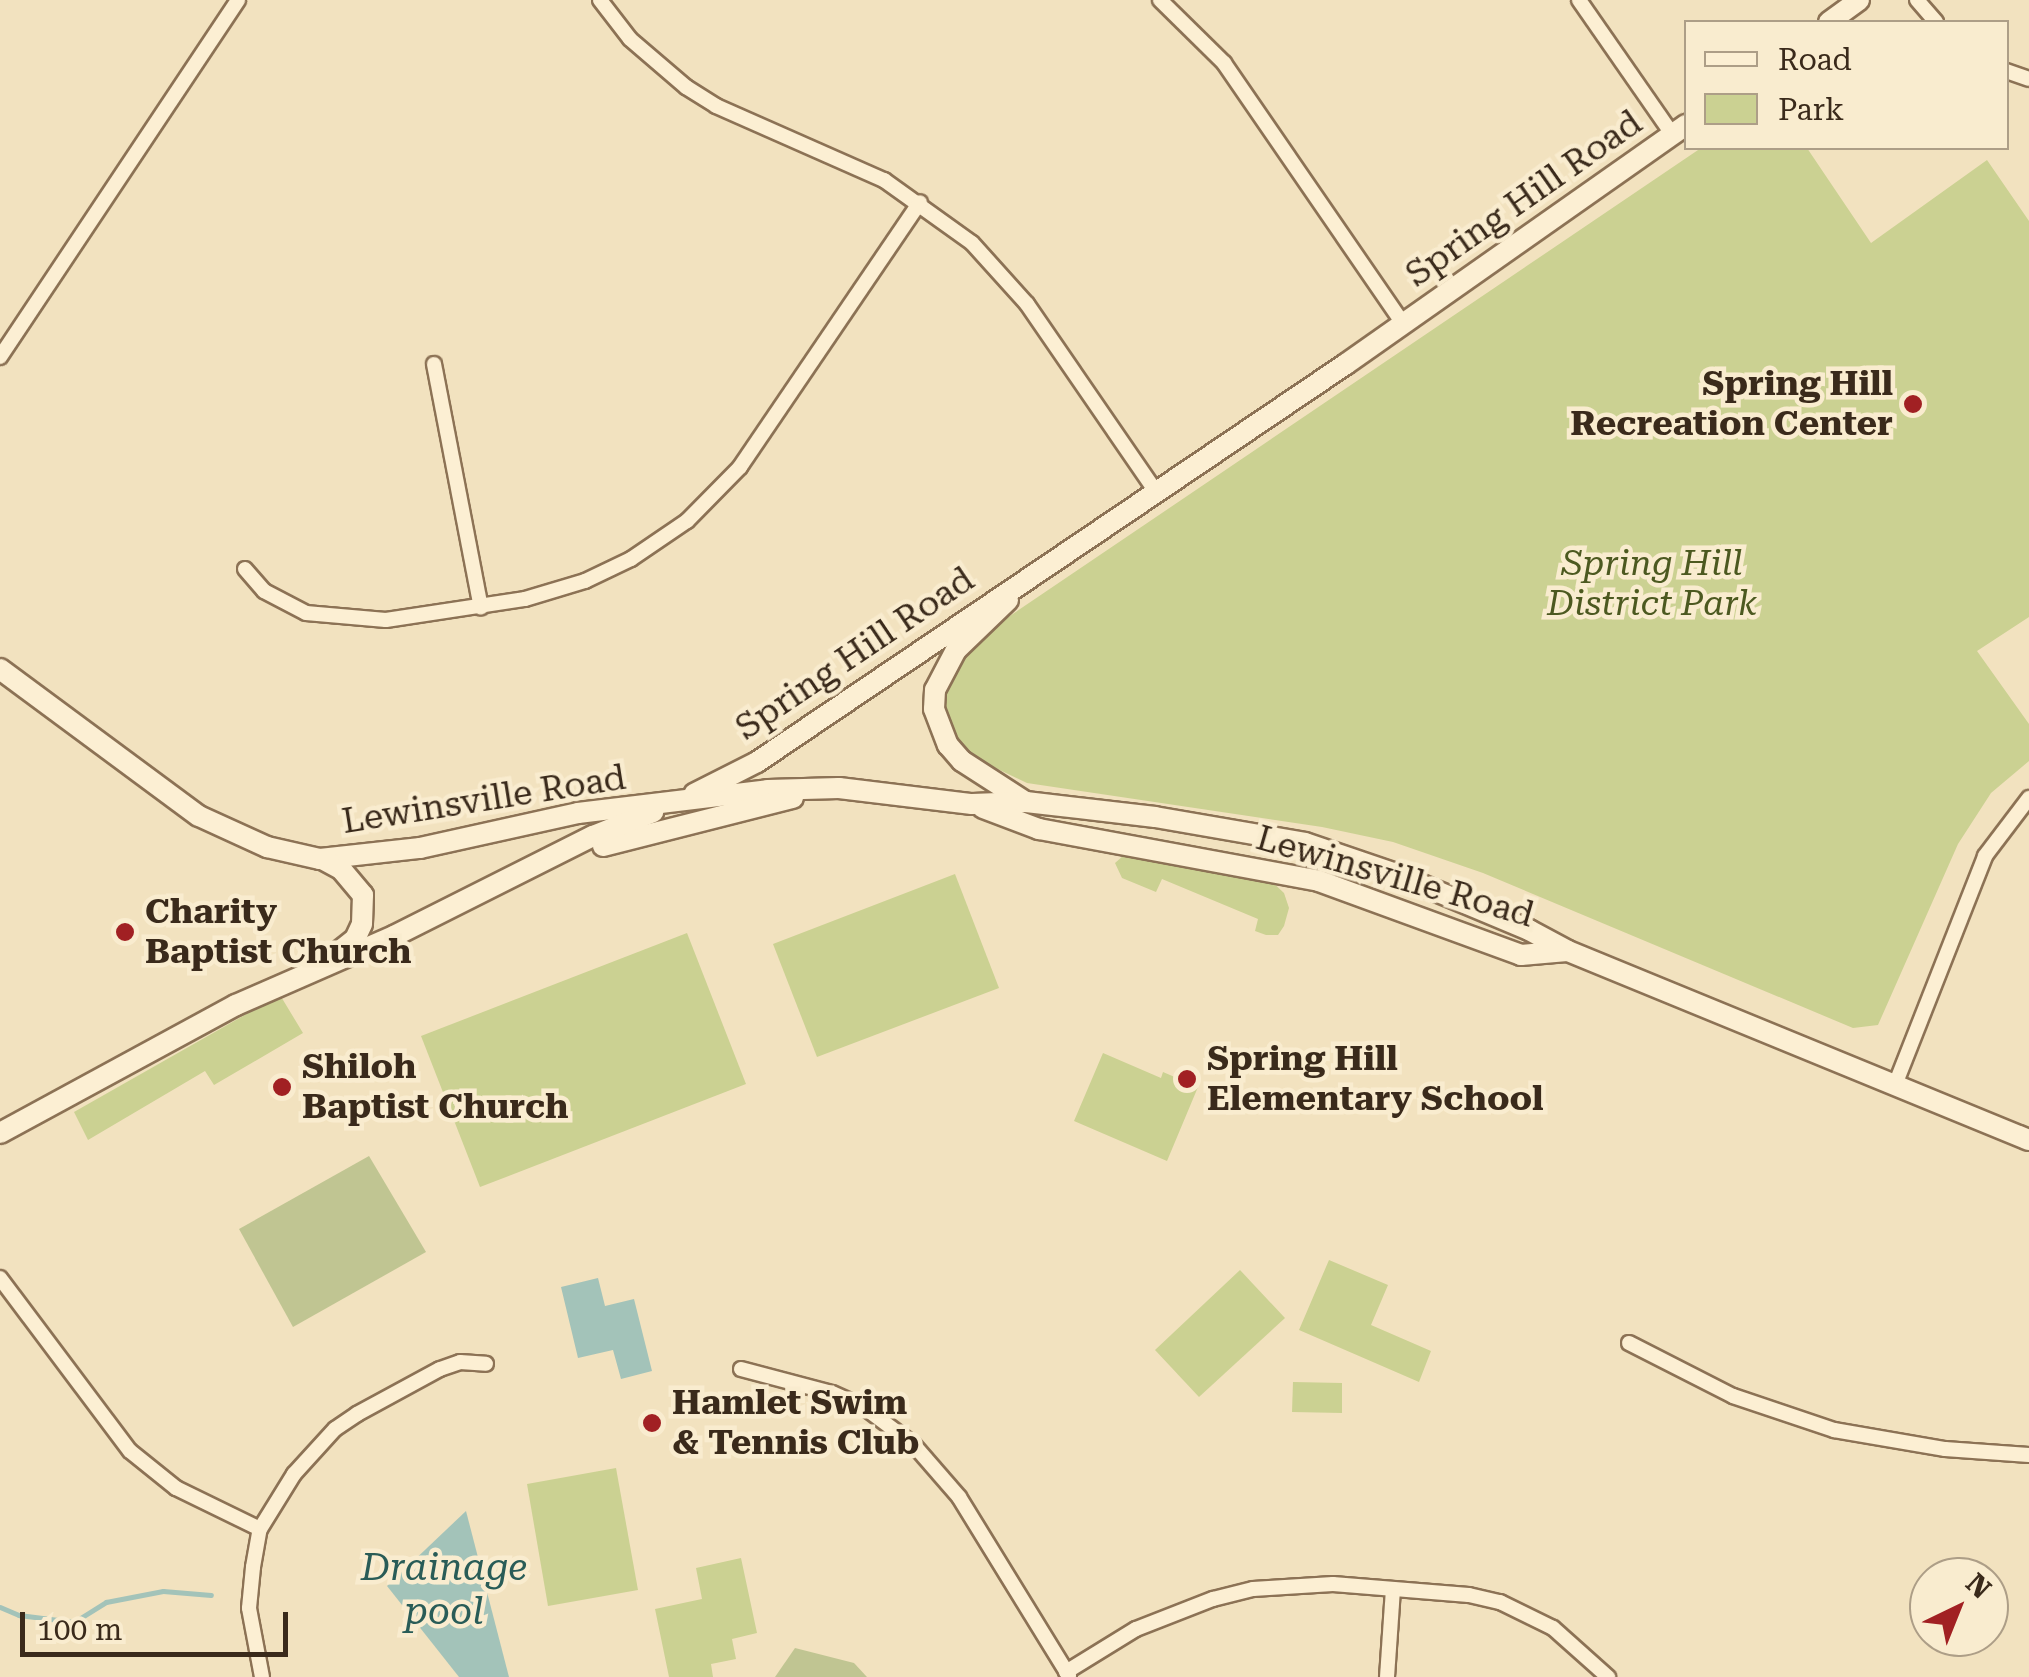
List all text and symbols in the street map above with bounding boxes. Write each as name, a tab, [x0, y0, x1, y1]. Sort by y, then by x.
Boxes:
legend	[1684, 20, 2009, 150]
text: Road	[1778, 42, 1852, 77]
text: Park	[1778, 92, 1844, 127]
street label: Spring Hill Road	[1398, 102, 1650, 296]
place label: Spring Hill Recreation Center	[1570, 363, 1893, 445]
marker: Spring Hill Recreation Center	[1902, 393, 1924, 415]
park label: Spring Hill District Park	[1547, 543, 1757, 625]
street label: Spring Hill Road	[728, 559, 982, 749]
street label: Lewinsville Road	[339, 757, 629, 843]
street label: Lewinsville Road	[1251, 817, 1539, 937]
place label: Charity Baptist Church	[145, 891, 411, 973]
marker: Charity Baptist Church	[114, 921, 136, 943]
place label: Spring Hill Elementary School	[1207, 1038, 1544, 1120]
place label: Shiloh Baptist Church	[302, 1046, 568, 1128]
marker: Spring Hill Elementary School	[1176, 1068, 1198, 1090]
marker: Shiloh Baptist Church	[271, 1076, 293, 1098]
place label: Hamlet Swim & Tennis Club	[672, 1382, 920, 1464]
marker: Hamlet Swim & Tennis Club	[641, 1412, 663, 1434]
water label: Drainage pool	[361, 1545, 527, 1635]
north arrow	[1909, 1557, 2009, 1657]
text: N	[1959, 1567, 1998, 1606]
scale bar	[25, 1592, 292, 1654]
text: 100 m	[37, 1612, 122, 1647]

